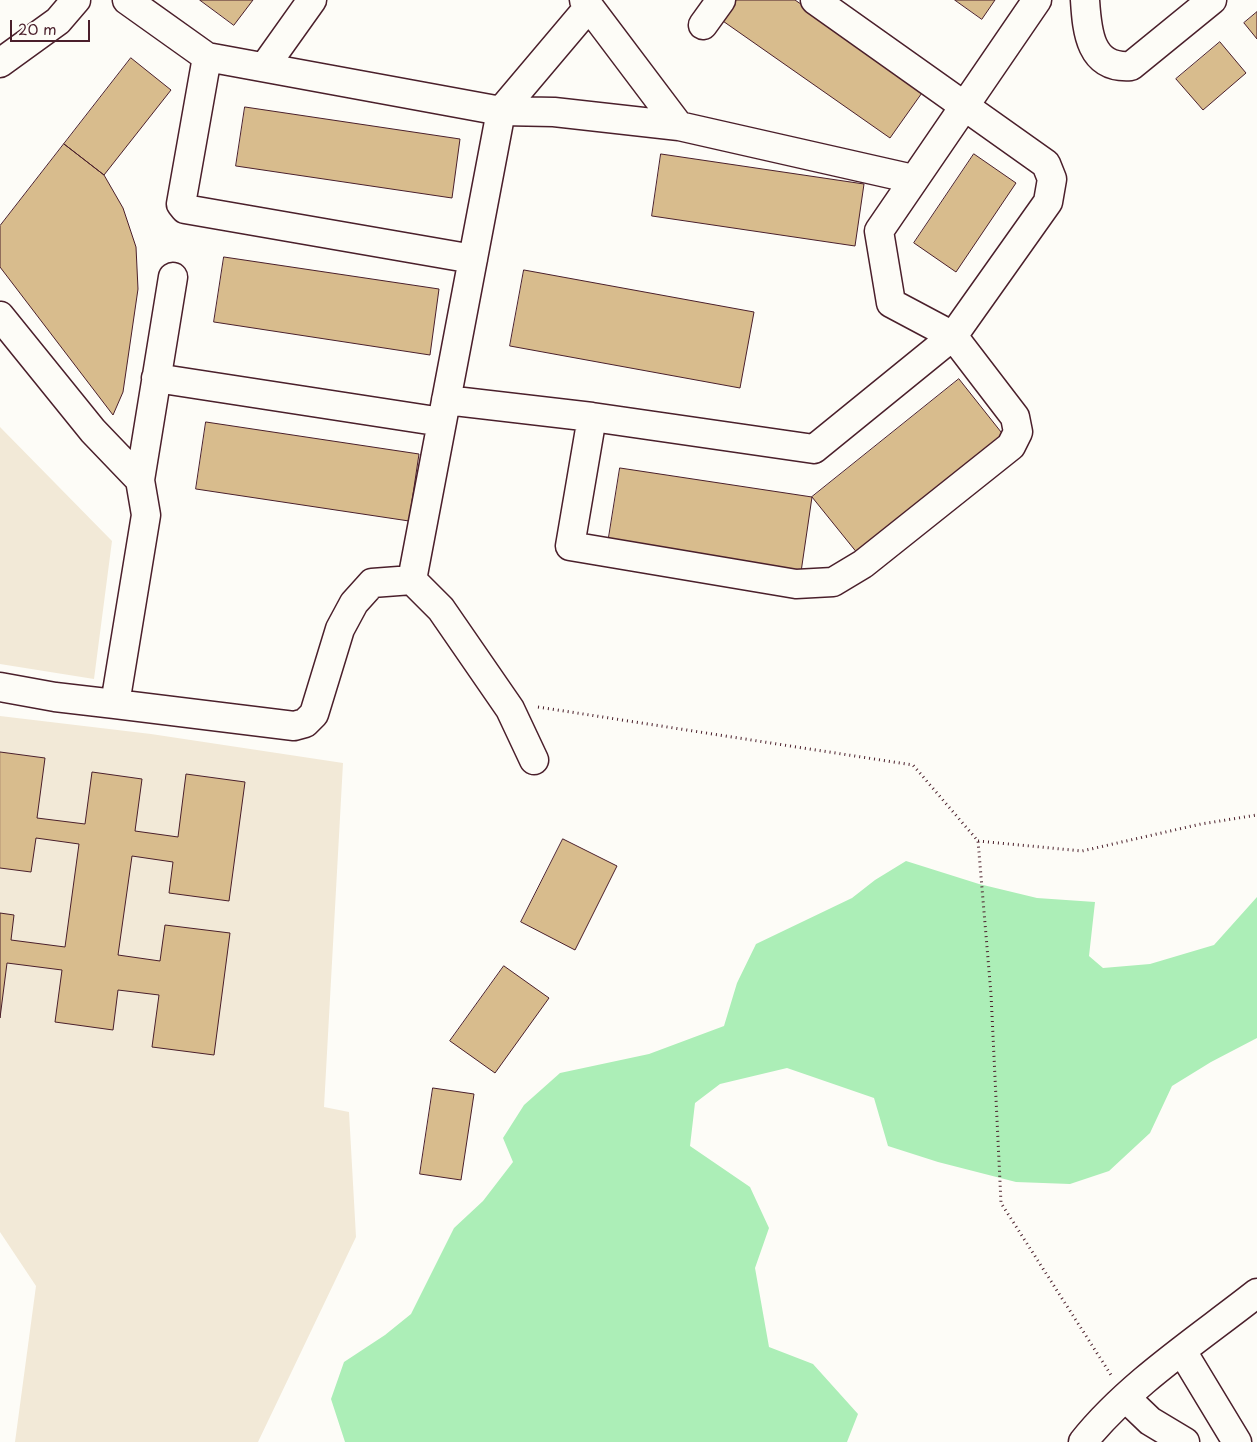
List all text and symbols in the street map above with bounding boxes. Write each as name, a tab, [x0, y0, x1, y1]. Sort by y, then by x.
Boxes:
scale bar	[12, 10, 92, 42]
text: 20 m	[18, 17, 57, 40]

